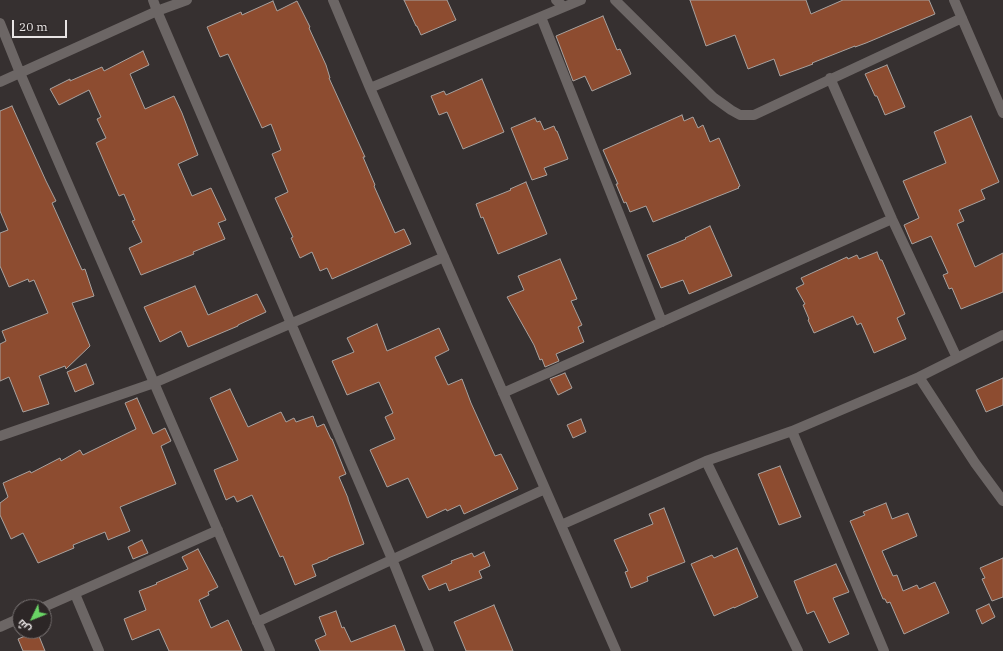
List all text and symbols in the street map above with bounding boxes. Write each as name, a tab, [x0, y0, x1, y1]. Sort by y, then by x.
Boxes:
scale bar	[14, 12, 69, 38]
text: 20 m	[19, 19, 48, 34]
north arrow	[12, 599, 52, 639]
text: ش	[14, 617, 34, 636]

